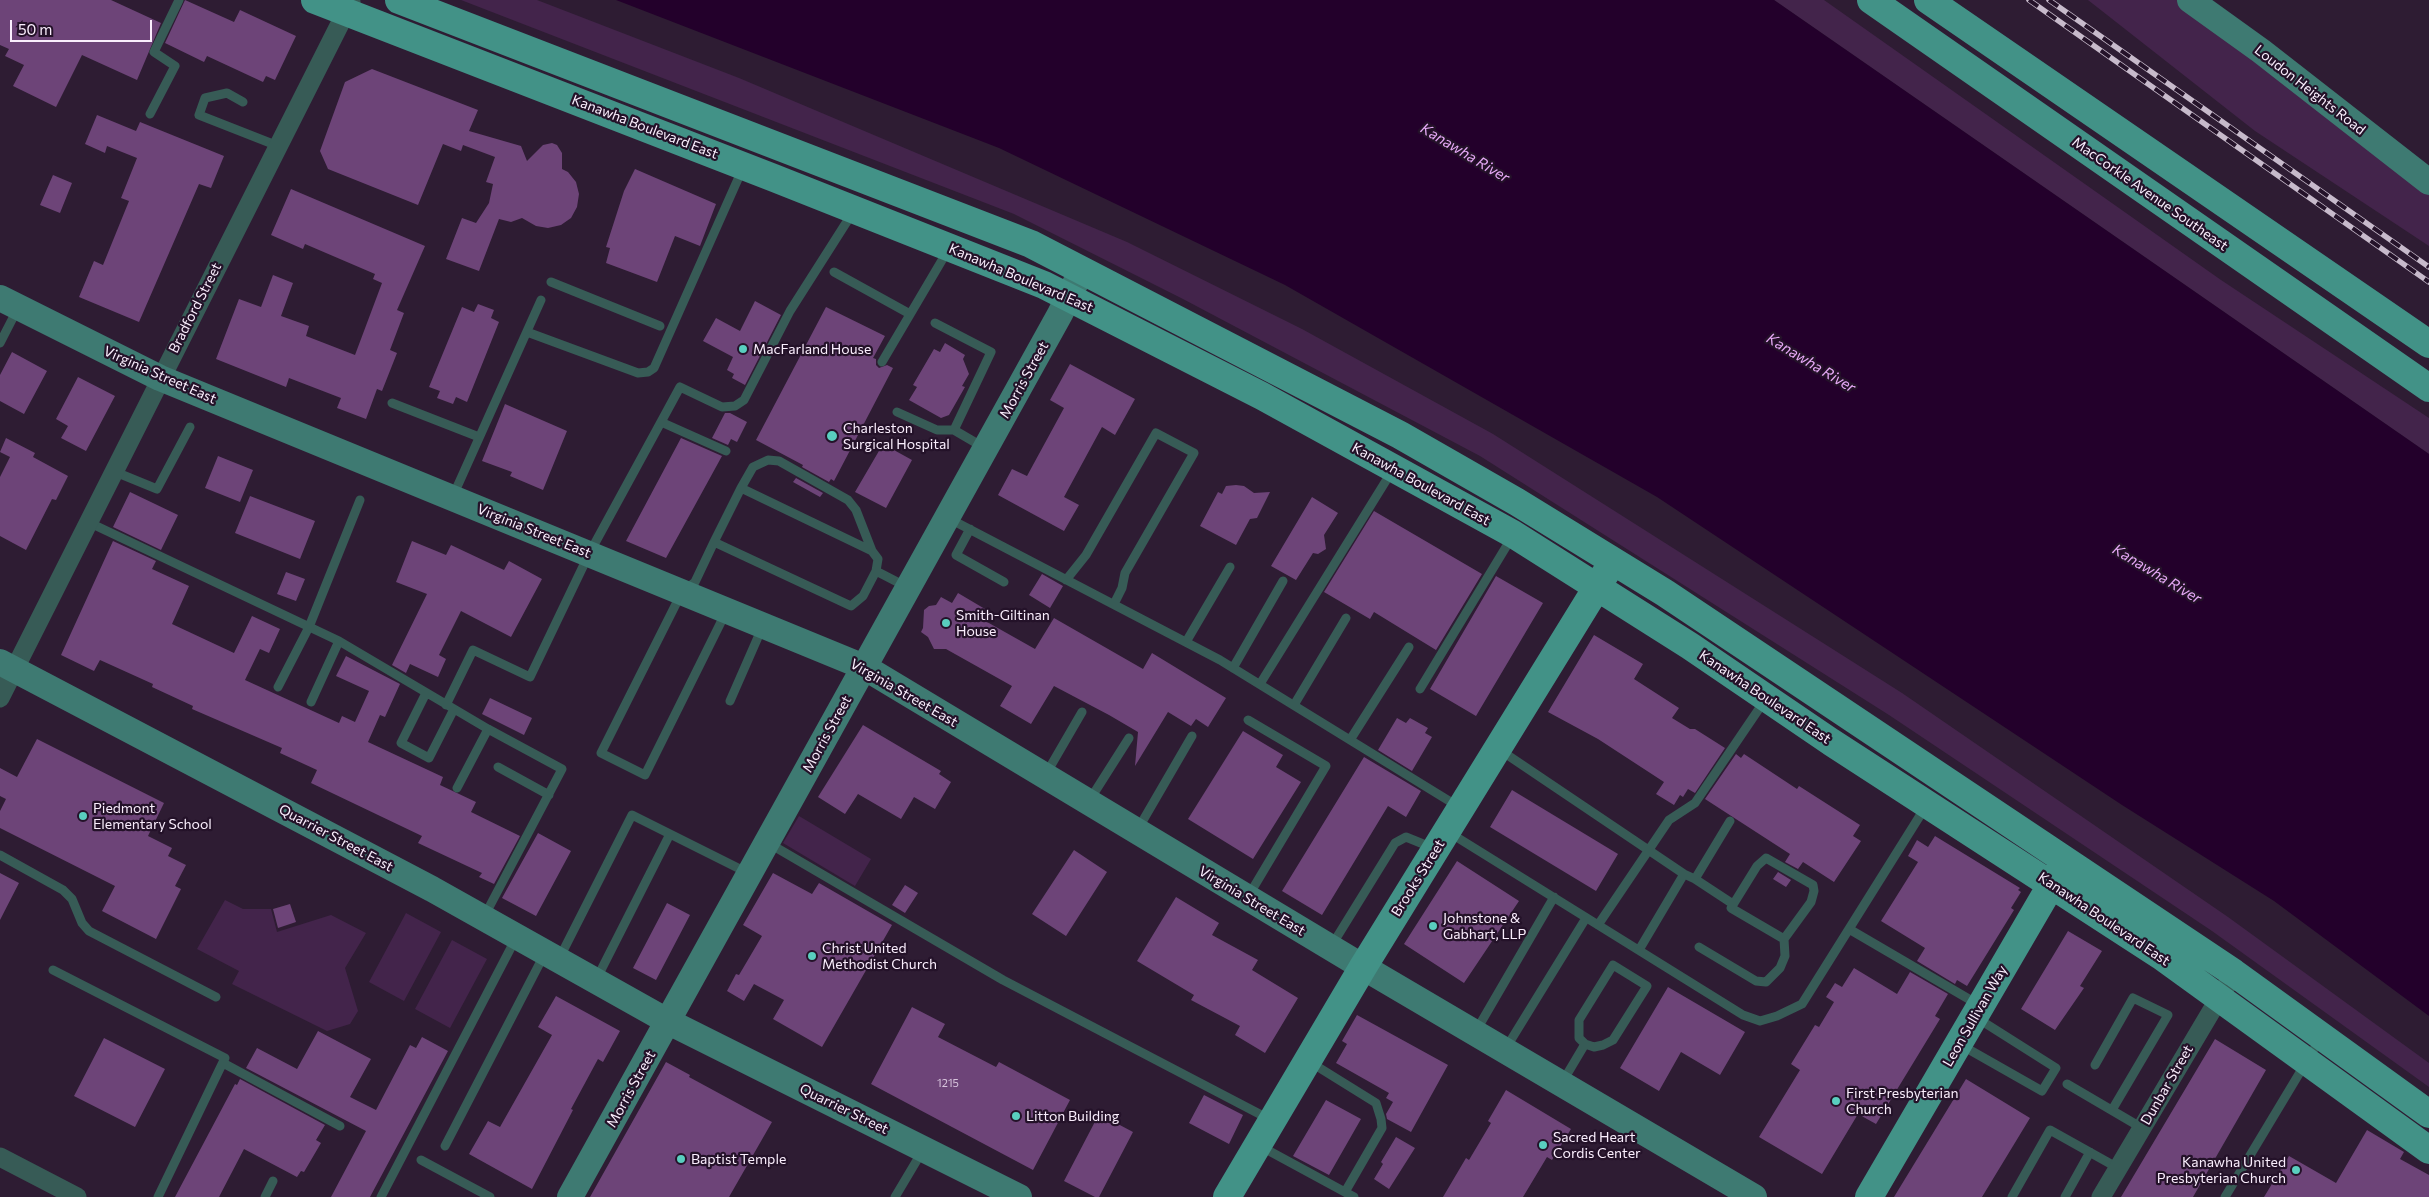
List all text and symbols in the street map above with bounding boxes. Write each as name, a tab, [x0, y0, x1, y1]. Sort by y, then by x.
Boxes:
scale bar	[12, 10, 155, 42]
text: 50 m	[18, 20, 52, 38]
street label: Loudon Heights Road	[2251, 42, 2369, 138]
street label: Kanawha Boulevard East	[569, 91, 721, 163]
water label: Kanawha River	[1417, 119, 1513, 187]
street label: MacCorkle Avenue Southeast	[2069, 134, 2231, 254]
street label: Kanawha Boulevard East	[946, 240, 1096, 316]
street label: Bradford Street	[165, 260, 225, 356]
water label: Kanawha River	[1763, 329, 1859, 397]
street label: Morris Street	[996, 339, 1052, 421]
place label: MacFarland House	[753, 341, 871, 357]
street label: Virginia Street East	[101, 343, 219, 407]
marker: MacFarland House	[737, 343, 749, 355]
place label: Charleston Surgical Hospital	[843, 420, 950, 452]
marker: Charleston Surgical Hospital	[825, 429, 839, 443]
street label: Kanawha Boulevard East	[1349, 439, 1493, 529]
street label: Virginia Street East	[474, 500, 594, 562]
water label: Kanawha River	[2109, 540, 2205, 608]
place label: Smith-Giltinan House	[956, 607, 1050, 640]
marker: Smith-Giltinan House	[940, 617, 952, 629]
street label: Kanawha Boulevard East	[1696, 647, 1834, 747]
street label: Virginia Street East	[847, 655, 961, 731]
street label: Morris Street	[799, 693, 855, 775]
place label: Piedmont Elementary School	[93, 800, 212, 832]
street label: Quarrier Street East	[276, 801, 396, 875]
marker: Piedmont Elementary School	[77, 810, 89, 822]
street label: Brooks Street	[1388, 837, 1448, 919]
street label: Virginia Street East	[1196, 862, 1308, 940]
street label: Kanawha Boulevard East	[2035, 869, 2173, 969]
place label: Johnstone & Gabhart, LLP	[1443, 910, 1526, 942]
marker: Johnstone & Gabhart, LLP	[1427, 920, 1439, 932]
place label: Christ United Methodist Church	[822, 940, 937, 972]
marker: Christ United Methodist Church	[806, 950, 818, 962]
street label: Leon Sullivan Way	[1939, 962, 2011, 1070]
street label: Dunbar Street	[2137, 1042, 2197, 1128]
street label: Morris Street	[603, 1048, 659, 1130]
house number: 1215	[937, 1076, 959, 1090]
street label: Quarrier Street	[797, 1080, 891, 1138]
place label: First Presbyterian Church	[1846, 1085, 1959, 1118]
marker: First Presbyterian Church	[1830, 1095, 1842, 1107]
place label: Litton Building	[1026, 1108, 1119, 1124]
marker: Litton Building	[1010, 1110, 1022, 1122]
place label: Sacred Heart Cordis Center	[1553, 1129, 1641, 1162]
marker: Sacred Heart Cordis Center	[1537, 1139, 1549, 1151]
place label: Baptist Temple	[691, 1151, 786, 1167]
marker: Baptist Temple	[675, 1153, 687, 1165]
place label: Kanawha United Presbyterian Church	[2157, 1154, 2286, 1186]
marker: Kanawha United Presbyterian Church	[2290, 1164, 2302, 1176]

